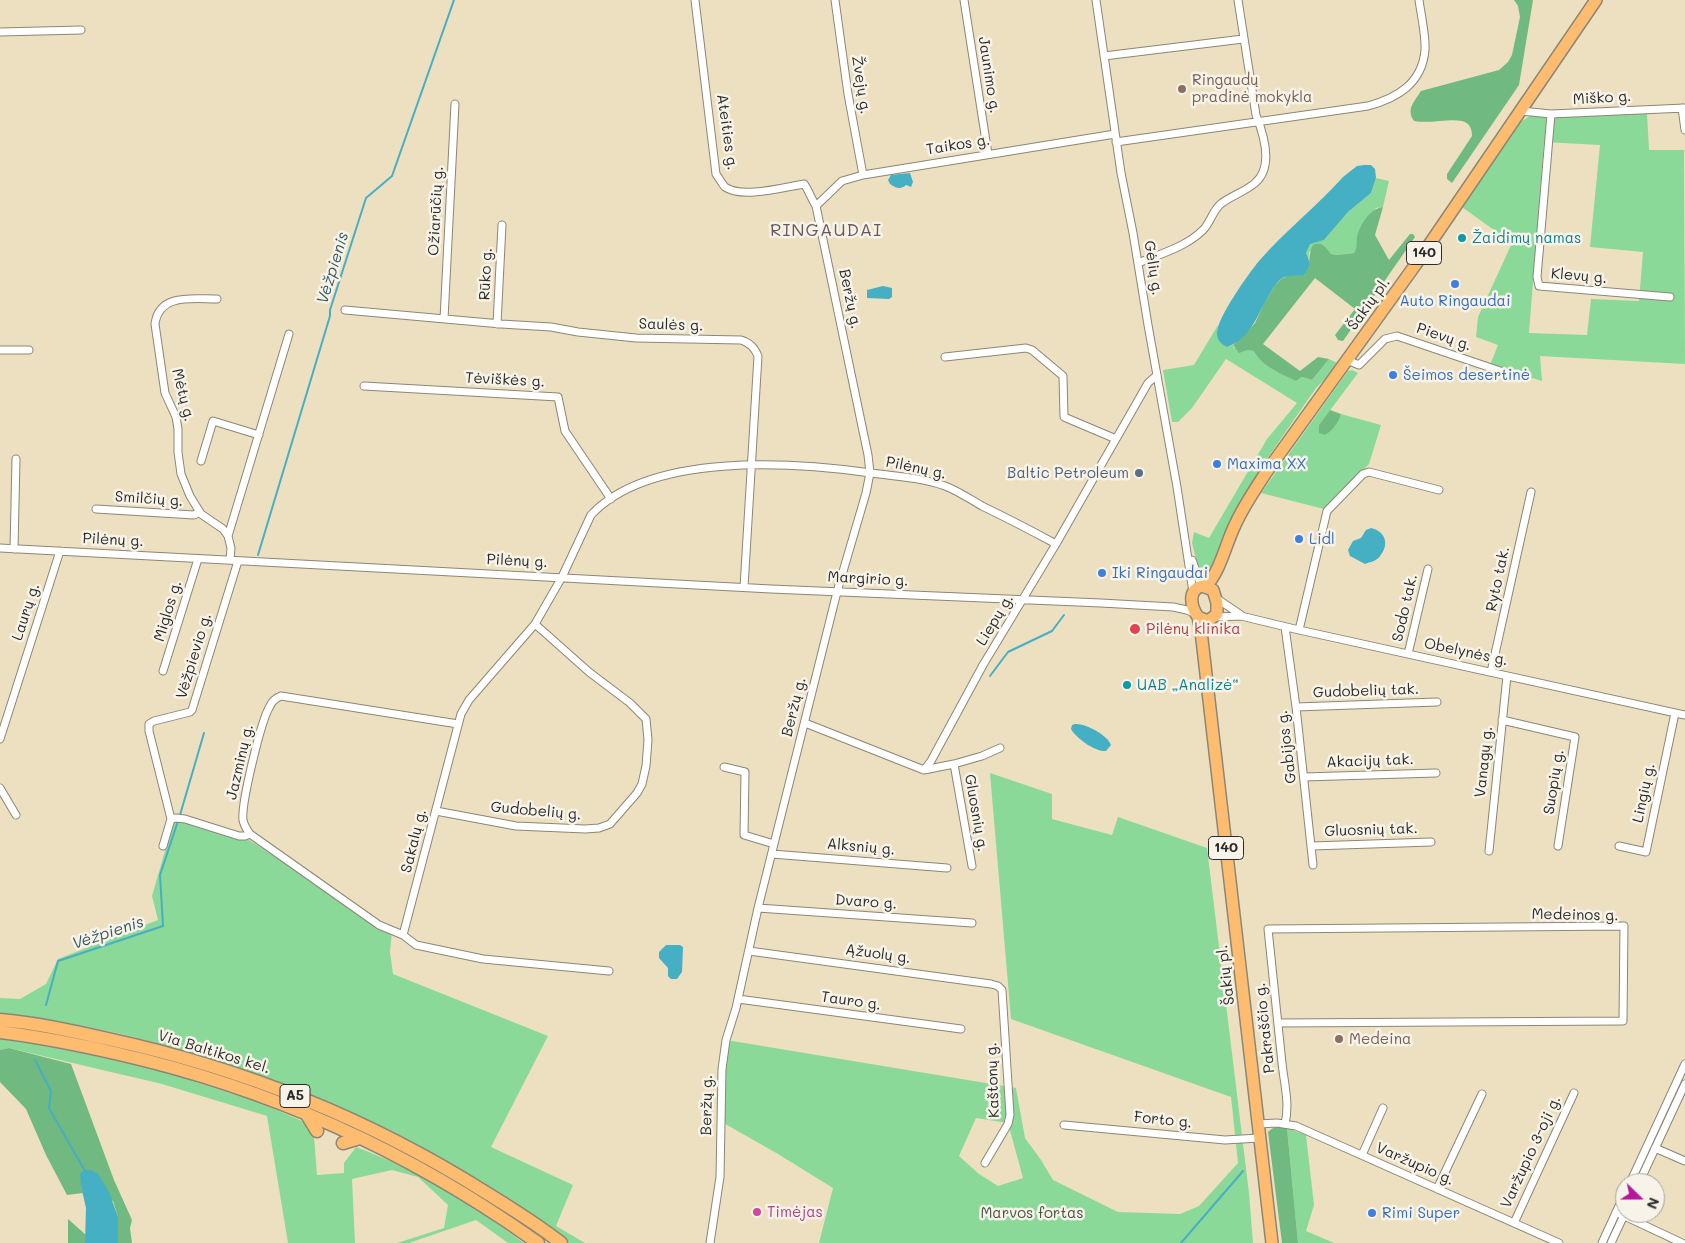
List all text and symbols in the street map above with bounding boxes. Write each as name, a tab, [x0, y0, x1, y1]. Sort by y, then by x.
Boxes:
street label: Jaunimo g.	[974, 35, 1004, 115]
street label: Žvejų g.	[848, 55, 874, 115]
place label: Ringaudų pradinė mokykla	[1192, 71, 1312, 106]
marker: Ringaudų pradinė mokykla	[1176, 83, 1188, 95]
street label: Miško g.	[1572, 87, 1632, 109]
street label: Ateities g.	[713, 93, 741, 171]
street label: Taikos g.	[925, 131, 991, 159]
street label: Ožiarūčių g.	[425, 166, 447, 256]
district label: RINGAUDAI	[769, 219, 883, 241]
place label: Žaidimų namas	[1472, 229, 1581, 247]
water label: Vėžpienis	[313, 230, 353, 306]
marker: Žaidimų namas	[1456, 232, 1468, 244]
street label: Gėlių g.	[1140, 239, 1166, 297]
road number: 140	[1406, 242, 1442, 264]
street label: Rūko g.	[476, 247, 496, 301]
street label: Klevų g.	[1550, 265, 1608, 287]
street label: Beržų g.	[835, 267, 865, 331]
street label: Šakių pl.	[1344, 274, 1394, 334]
marker: Auto Ringaudai	[1449, 278, 1461, 290]
place label: Auto Ringaudai	[1399, 292, 1511, 310]
street label: Saulės g.	[638, 315, 704, 335]
street label: Pievų g.	[1414, 319, 1474, 355]
place label: Šeimos desertinė	[1403, 366, 1530, 384]
street label: Mėtų g.	[168, 367, 198, 423]
street label: Tėviškės g.	[465, 369, 545, 391]
marker: Šeimos desertinė	[1387, 369, 1399, 381]
street label: Pilėnų g.	[884, 453, 948, 483]
place label: Maxima XX	[1227, 455, 1307, 473]
marker: Maxima XX	[1211, 458, 1223, 470]
place label: Baltic Petroleum	[1007, 464, 1129, 482]
marker: Baltic Petroleum	[1133, 467, 1145, 479]
street label: Smilčių g.	[114, 488, 184, 510]
street label: Pilėnų g.	[82, 529, 144, 551]
place label: Lidl	[1309, 530, 1335, 548]
marker: Lidl	[1293, 533, 1305, 545]
street label: Ryto tak.	[1482, 545, 1514, 613]
street label: Pilėnų g.	[486, 550, 548, 572]
place label: Iki Ringaudai	[1112, 564, 1208, 582]
marker: Iki Ringaudai	[1096, 567, 1108, 579]
street label: Margirio g.	[827, 568, 909, 590]
street label: Sodo tak.	[1388, 572, 1422, 644]
street label: Miglos g.	[150, 578, 186, 644]
street label: Laurų g.	[8, 581, 44, 643]
street label: Liepų g.	[973, 591, 1017, 649]
street label: Vėžpievio g.	[172, 611, 216, 701]
place label: Pilėnų klinika	[1146, 620, 1241, 638]
marker: Pilėnų klinika	[1128, 622, 1142, 636]
street label: Obelynės g.	[1422, 634, 1510, 670]
street label: Beržų g.	[778, 675, 810, 739]
place label: UAB „Analizė“	[1137, 676, 1239, 694]
marker: UAB „Analizė“	[1121, 679, 1133, 691]
street label: Gudobelių tak.	[1313, 680, 1419, 702]
street label: Gabijos g.	[1274, 709, 1300, 785]
street label: Jazminų g.	[223, 723, 257, 801]
street label: Vanagų g.	[1471, 726, 1497, 798]
street label: Suopių g.	[1540, 748, 1568, 816]
street label: Akacijų tak.	[1326, 750, 1414, 772]
street label: Lingių g.	[1629, 762, 1659, 824]
street label: Gluosnių g.	[960, 773, 992, 853]
street label: Gudobelių g.	[490, 798, 582, 824]
street label: Sakalų g.	[397, 807, 431, 875]
street label: Gluosnių tak.	[1324, 819, 1418, 841]
street label: Alksnių g.	[826, 835, 896, 859]
road number: 140	[1208, 836, 1244, 860]
street label: Dvaro g.	[834, 891, 898, 913]
street label: Medeinos g.	[1531, 905, 1619, 925]
water label: Vėžpienis	[70, 912, 146, 954]
street label: Ąžuolų g.	[844, 941, 912, 967]
street label: Šakių pl.	[1213, 944, 1239, 1006]
street label: Pakraščio g.	[1251, 982, 1279, 1074]
street label: Tauro g.	[820, 988, 882, 1014]
street label: Via Baltikos kel.	[156, 1026, 272, 1078]
place label: Medeina	[1349, 1030, 1411, 1048]
marker: Medeina	[1333, 1033, 1345, 1045]
street label: Kaštonų g.	[983, 1042, 1003, 1118]
street label: Beržų g.	[697, 1075, 717, 1135]
road number: A5	[280, 1084, 310, 1108]
street label: Varžupio 3-oji g.	[1497, 1093, 1565, 1211]
street label: Forto g.	[1133, 1108, 1193, 1132]
street label: Varžupio g.	[1373, 1139, 1457, 1189]
north arrow	[1615, 1173, 1665, 1223]
text: N	[1643, 1195, 1664, 1212]
place label: Timėjas	[767, 1203, 823, 1221]
park label: Marvos fortas	[980, 1204, 1084, 1222]
place label: Rimi Super	[1382, 1204, 1460, 1222]
marker: Timėjas	[751, 1206, 763, 1218]
marker: Rimi Super	[1366, 1207, 1378, 1219]

